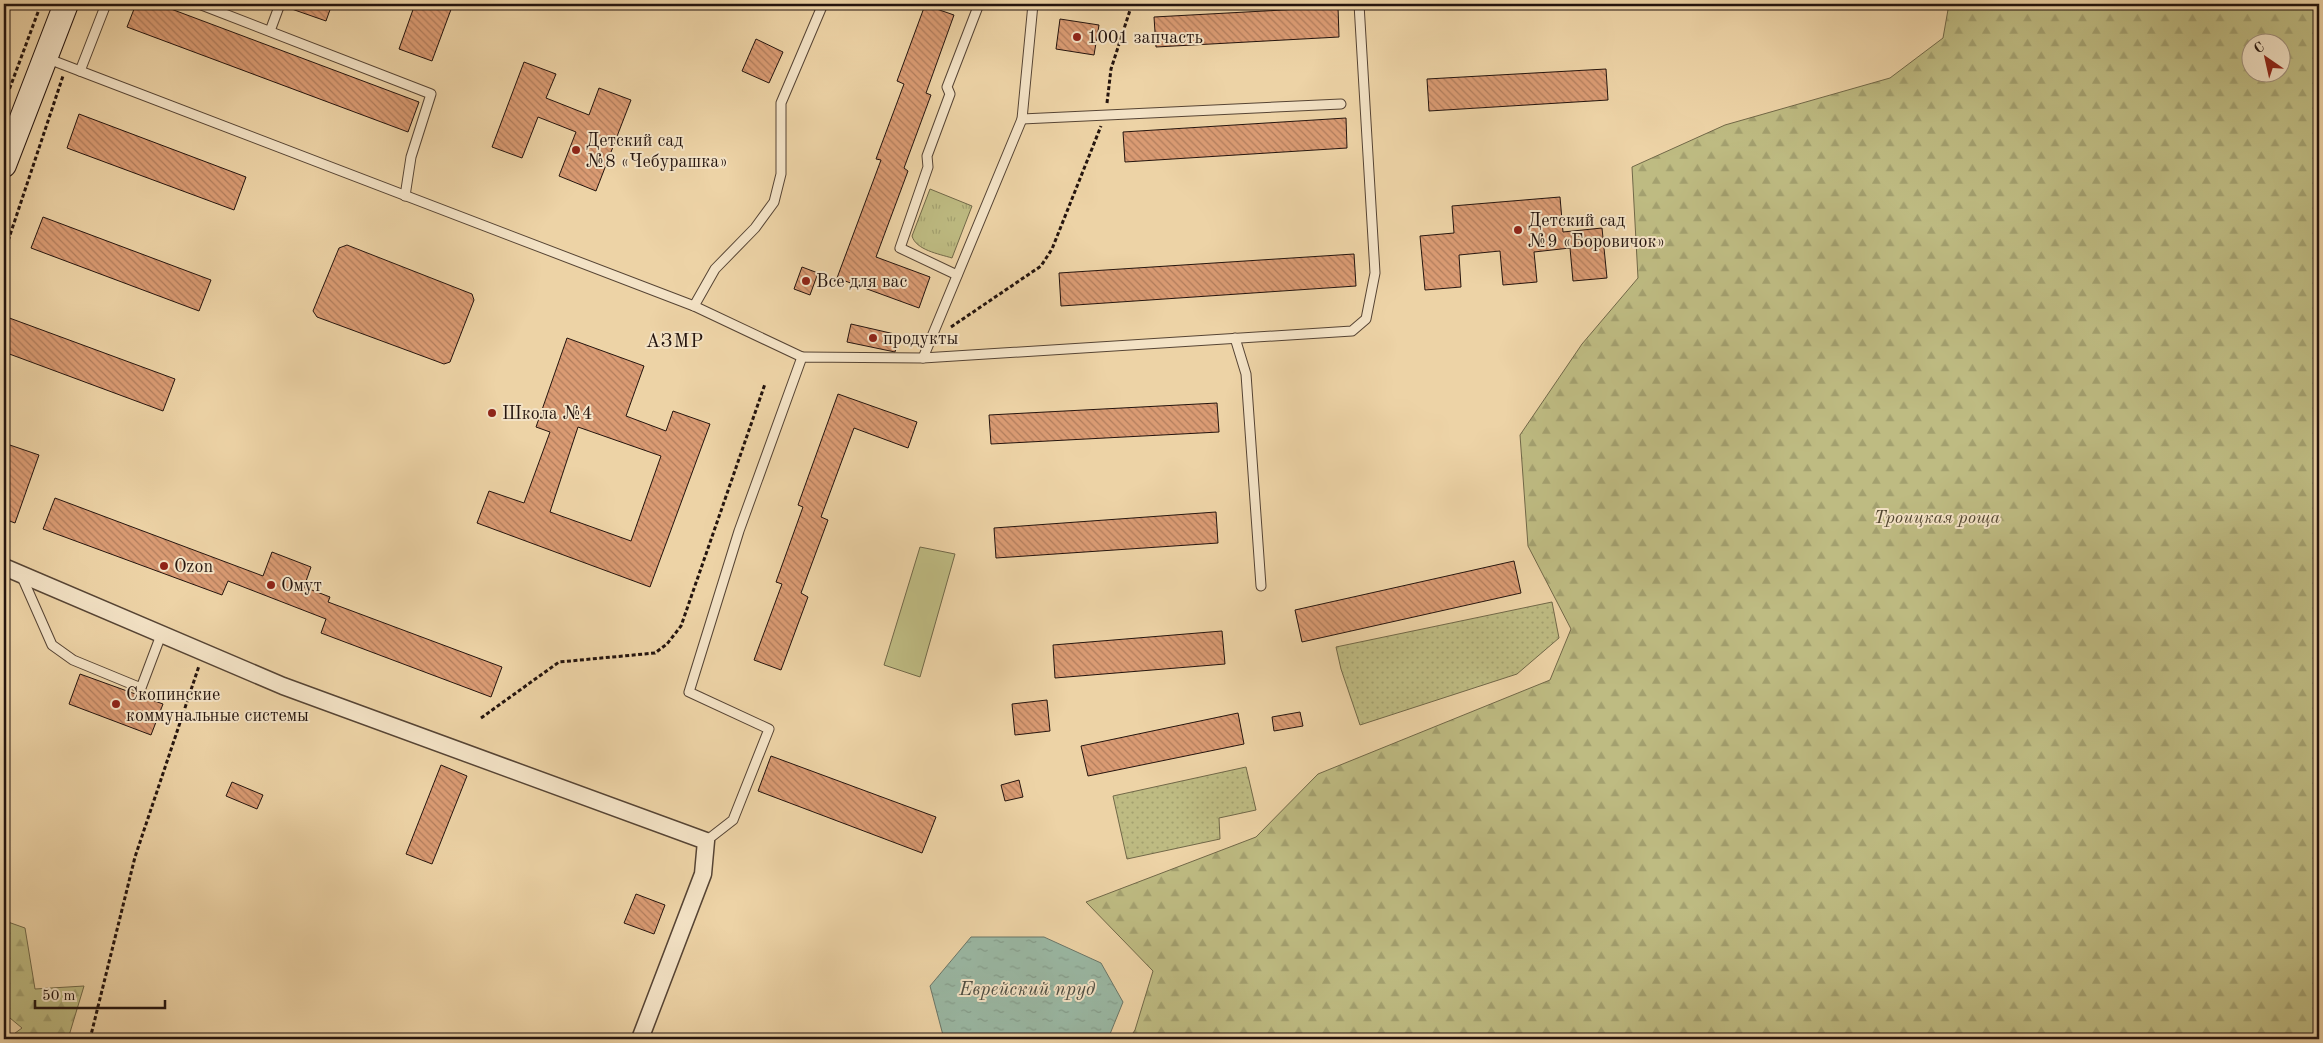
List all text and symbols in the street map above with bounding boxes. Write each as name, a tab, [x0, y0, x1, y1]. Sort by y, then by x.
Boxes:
place label: 1001 запчасть	[1087, 29, 1203, 47]
marker: 1001 запчасть	[1071, 31, 1083, 43]
north arrow	[2240, 32, 2290, 82]
text: С	[2252, 40, 2267, 56]
place label: Детский сад №8 «Чебурашка»	[586, 132, 728, 171]
marker: Детский сад №8 «Чебурашка»	[570, 144, 582, 156]
place label: Детский сад №9 «Боровичок»	[1528, 212, 1665, 251]
marker: Детский сад №9 «Боровичок»	[1512, 224, 1524, 236]
place label: Все для вас	[816, 273, 907, 291]
marker: Все для вас	[800, 275, 812, 287]
place label: продукты	[883, 330, 959, 348]
marker: продукты	[867, 332, 879, 344]
district label: АЗМР	[646, 333, 704, 352]
place label: Школа №4	[502, 405, 592, 423]
marker: Школа №4	[486, 407, 498, 419]
park label: Троицкая роща	[1874, 509, 2001, 527]
place label: Ozon	[174, 558, 213, 576]
marker: Ozon	[158, 560, 170, 572]
place label: Омут	[281, 577, 322, 595]
marker: Омут	[265, 579, 277, 591]
place label: Скопинские коммунальные системы	[126, 686, 309, 725]
marker: Скопинские коммунальные системы	[110, 698, 122, 710]
scale bar	[35, 978, 165, 1010]
water label: Еврейский пруд	[958, 981, 1096, 1000]
text: 50 m	[42, 989, 76, 1004]

